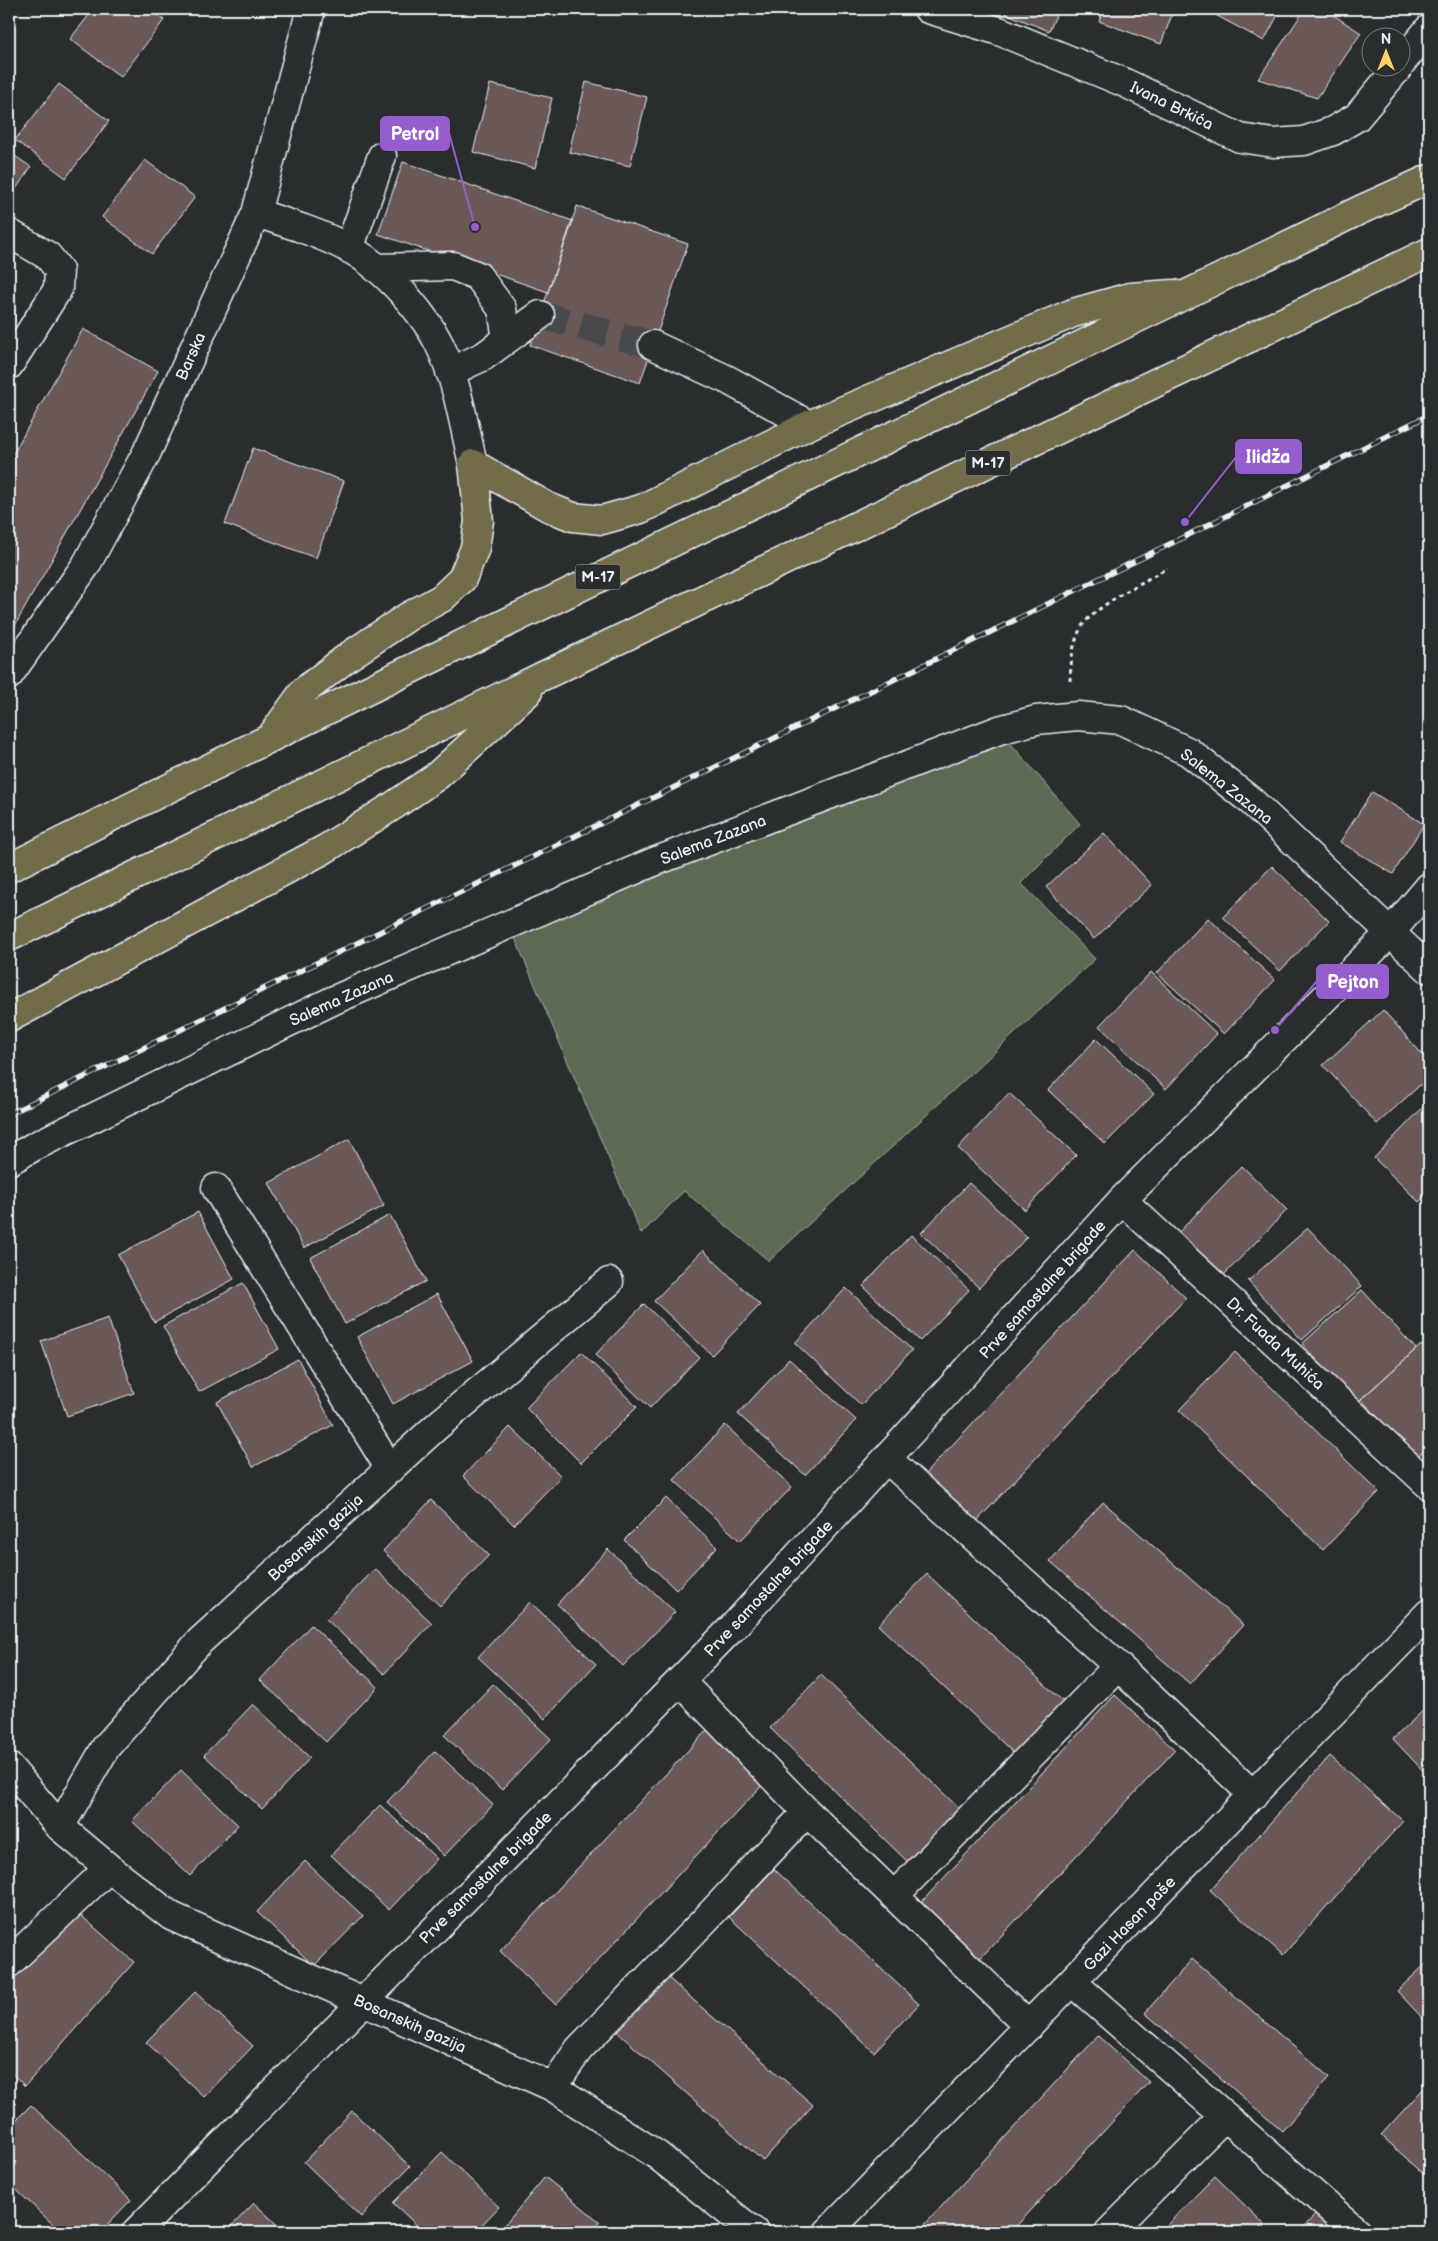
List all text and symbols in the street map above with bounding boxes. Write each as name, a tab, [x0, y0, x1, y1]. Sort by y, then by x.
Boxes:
north arrow	[1360, 28, 1410, 78]
text: N	[1381, 31, 1391, 48]
street label: Ivana Brkića	[1127, 78, 1216, 135]
callout: Petrol	[381, 117, 449, 150]
text: Petrol	[391, 124, 439, 145]
street label: Barska	[172, 330, 210, 383]
callout: Ilidža	[1236, 440, 1301, 473]
text: Ilidža	[1246, 447, 1290, 468]
road number: M-17	[966, 450, 1010, 476]
road number: M-17	[576, 564, 620, 590]
street label: Salema Zazana	[1176, 745, 1276, 829]
street label: Salema Zazana	[658, 812, 769, 869]
callout: Pejton	[1317, 965, 1388, 998]
street label: Salema Zazana	[287, 968, 397, 1031]
text: Pejton	[1327, 972, 1379, 993]
street label: Prve samostalne brigade	[976, 1216, 1111, 1363]
street label: Dr. Fuada Muhića	[1222, 1294, 1328, 1394]
street label: Bosanskih gazija	[265, 1490, 367, 1586]
street label: Prve samostalne brigade	[701, 1516, 838, 1661]
street label: Prve samostalne brigade	[416, 1807, 557, 1948]
street label: Gazi Hasan paše	[1080, 1872, 1181, 1975]
street label: Bosanskih gazija	[350, 1991, 469, 2058]

